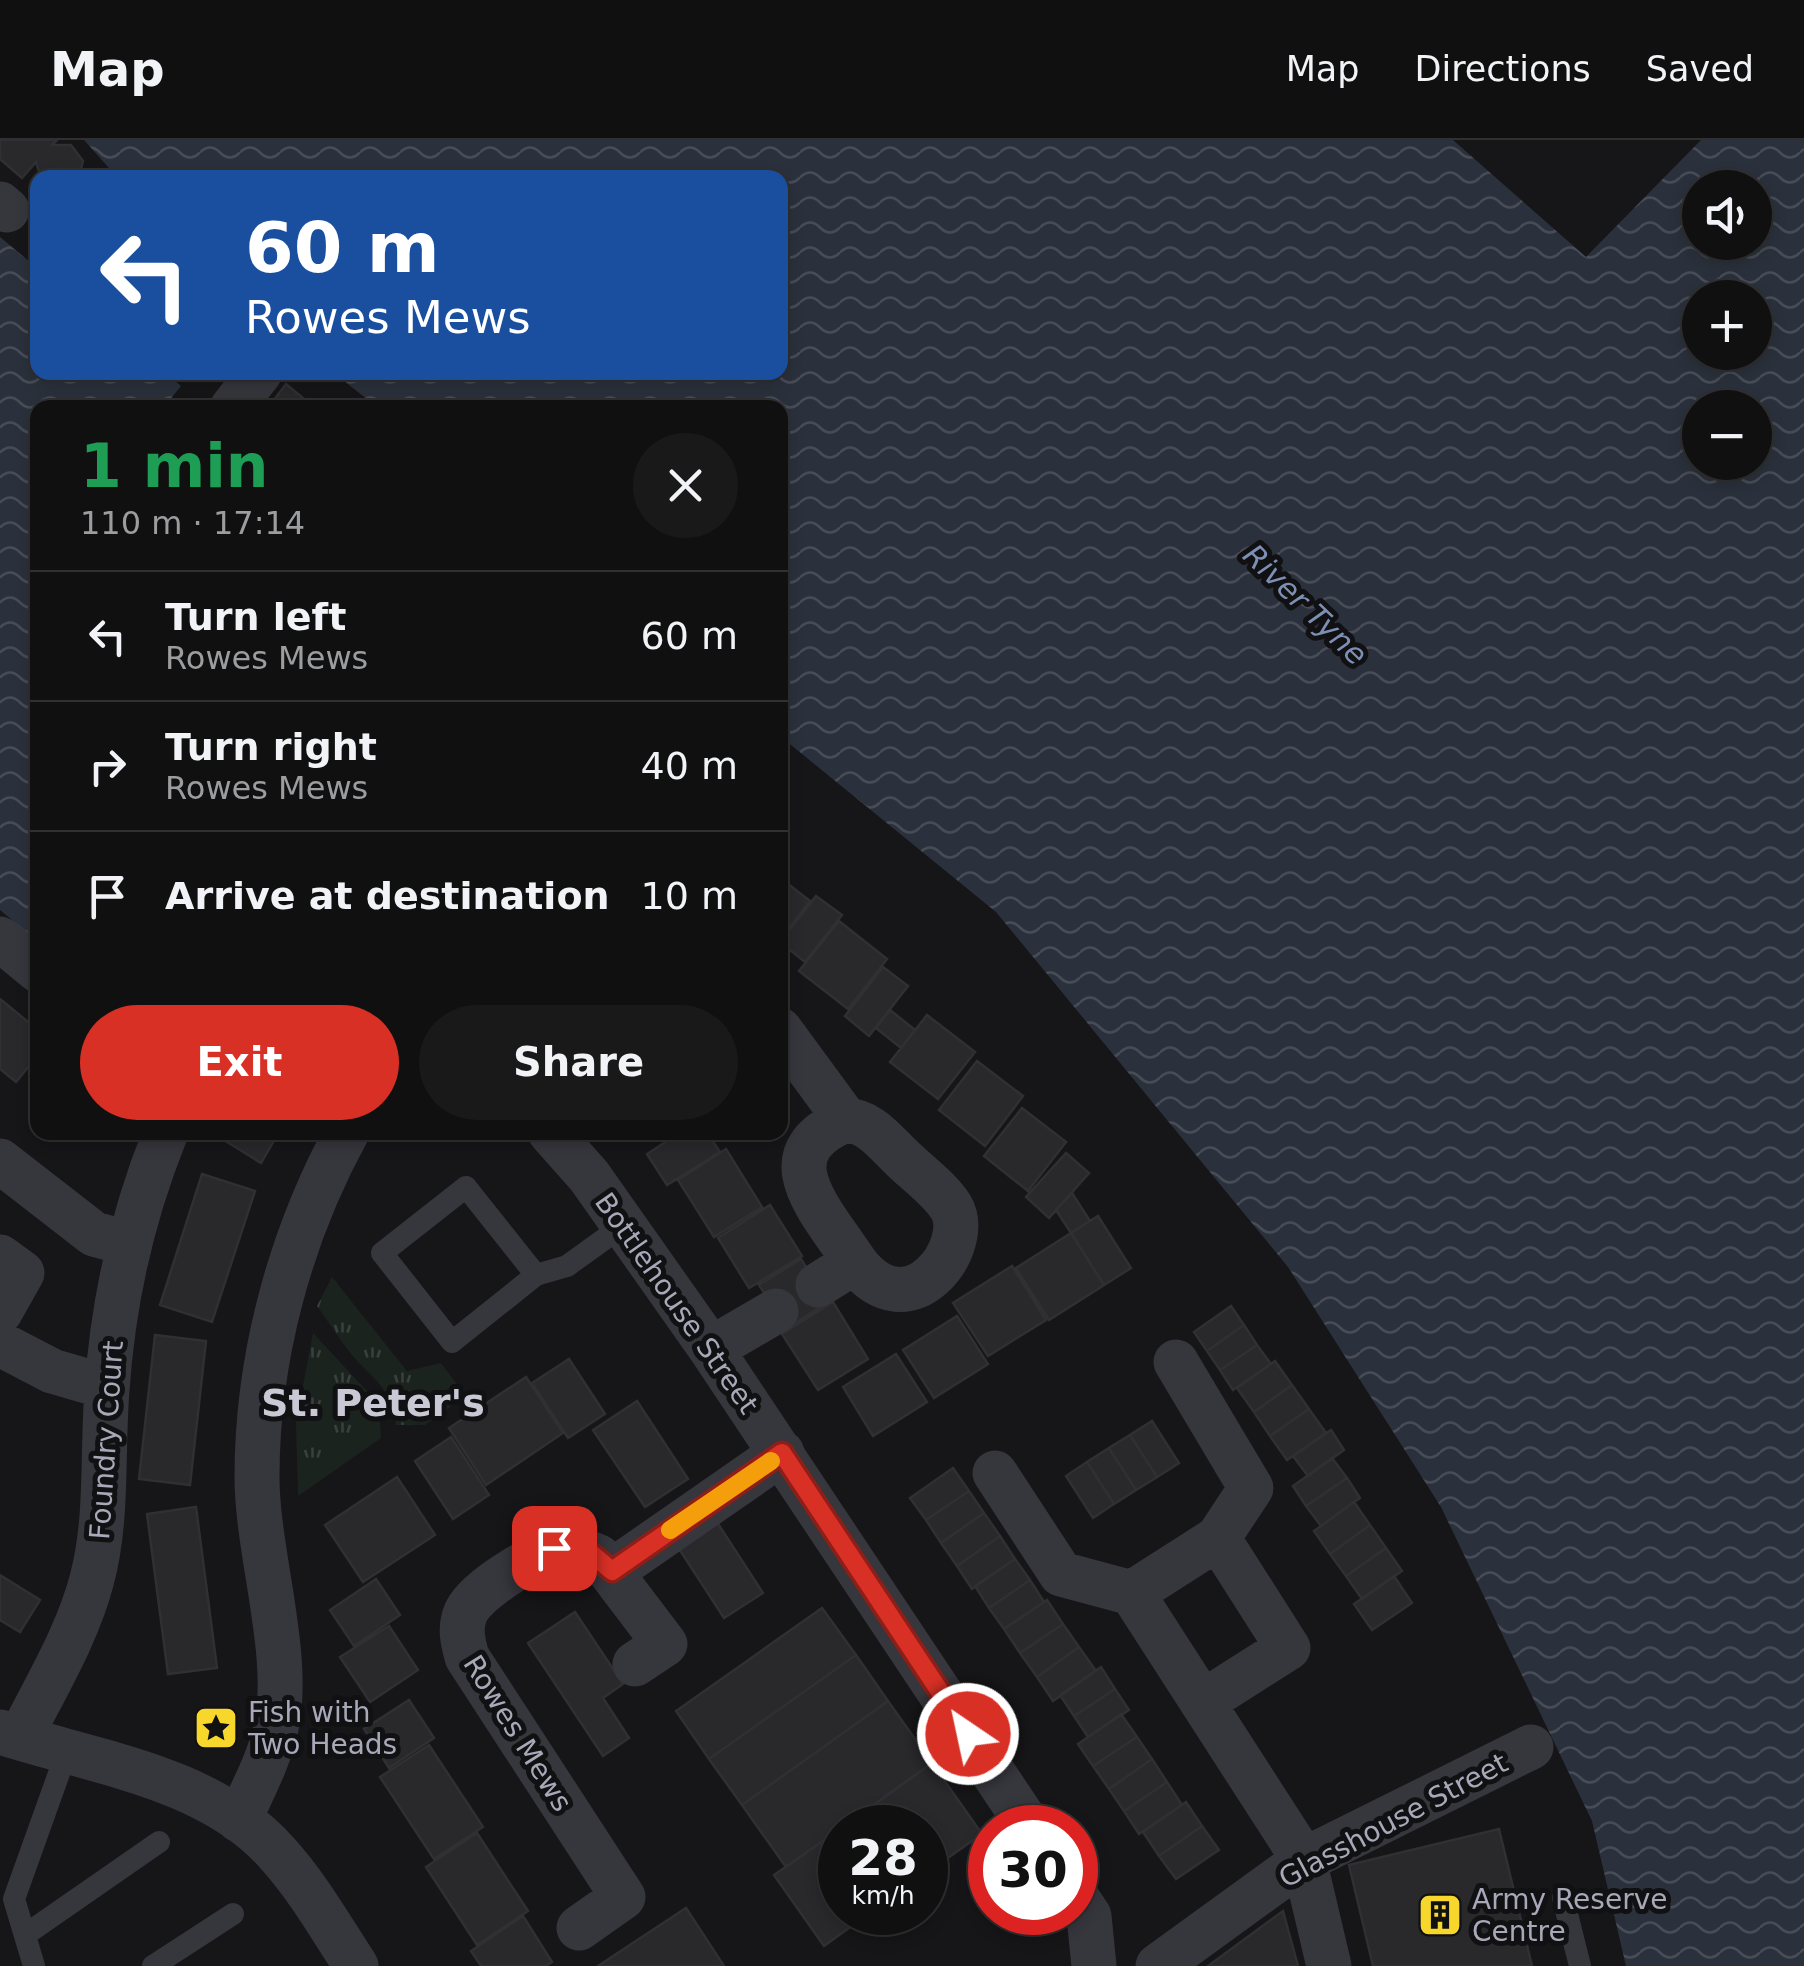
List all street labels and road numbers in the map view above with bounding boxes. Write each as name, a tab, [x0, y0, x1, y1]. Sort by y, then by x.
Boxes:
street label: Bottlehouse Street	[588, 1187, 765, 1420]
street label: Foundry Court	[83, 1339, 130, 1541]
street label: Rowes Mews	[456, 1649, 579, 1817]
street label: Glasshouse Street	[1273, 1746, 1513, 1895]

